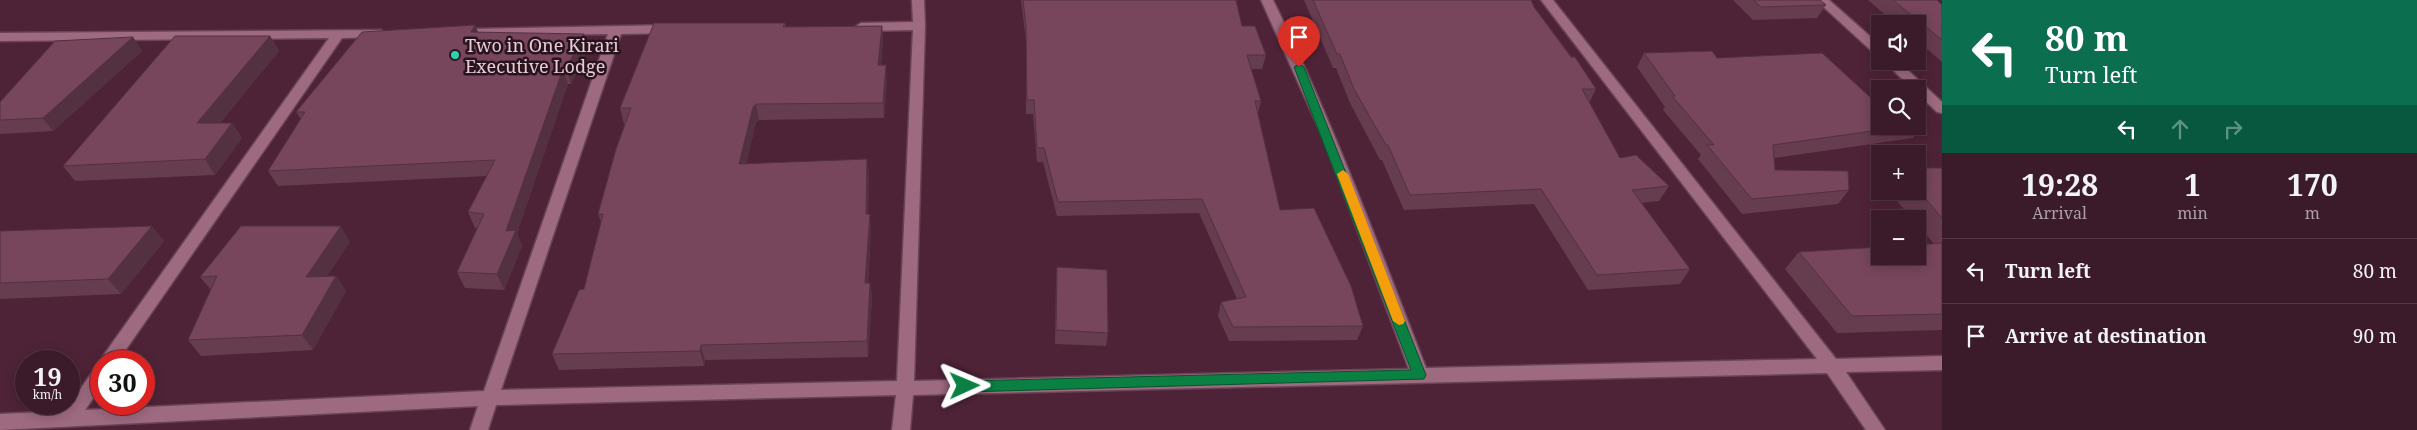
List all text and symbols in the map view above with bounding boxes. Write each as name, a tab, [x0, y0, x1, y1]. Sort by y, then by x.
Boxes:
text: 80 m	[2045, 14, 2128, 61]
map controls	[1871, 15, 1926, 265]
button: sound	[1871, 15, 1926, 70]
pin	[1278, 16, 1320, 67]
icon: left	[1962, 20, 2027, 85]
icon: arrive	[1285, 23, 1313, 51]
place label: Two in One Kirari Executive Lodge	[465, 33, 619, 78]
marker: Two in One Kirari Executive Lodge	[449, 49, 461, 61]
text: Turn left	[2045, 59, 2137, 89]
button: search	[1871, 80, 1926, 135]
icon: left	[2113, 115, 2141, 143]
icon: ahead	[2166, 115, 2194, 143]
icon: right	[2219, 115, 2247, 143]
button: +	[1871, 145, 1926, 200]
text: 19:28	[2021, 164, 2098, 205]
text: 1	[2184, 164, 2201, 205]
text: 170	[2287, 164, 2338, 205]
text: Arrival	[2032, 202, 2087, 224]
text: min	[2177, 202, 2208, 224]
text: m	[2305, 202, 2320, 224]
button: −	[1871, 210, 1926, 265]
icon: left	[1962, 257, 1990, 285]
text: Turn left	[2005, 258, 2091, 284]
text: 80 m	[2353, 258, 2397, 284]
icon: arrive	[1962, 322, 1990, 350]
text: Arrive at destination	[2005, 323, 2207, 349]
text: 90 m	[2353, 323, 2397, 349]
speed limit sign: 30	[90, 350, 155, 415]
text: 19	[33, 359, 62, 393]
position arrow	[938, 359, 990, 411]
text: km/h	[33, 386, 62, 403]

